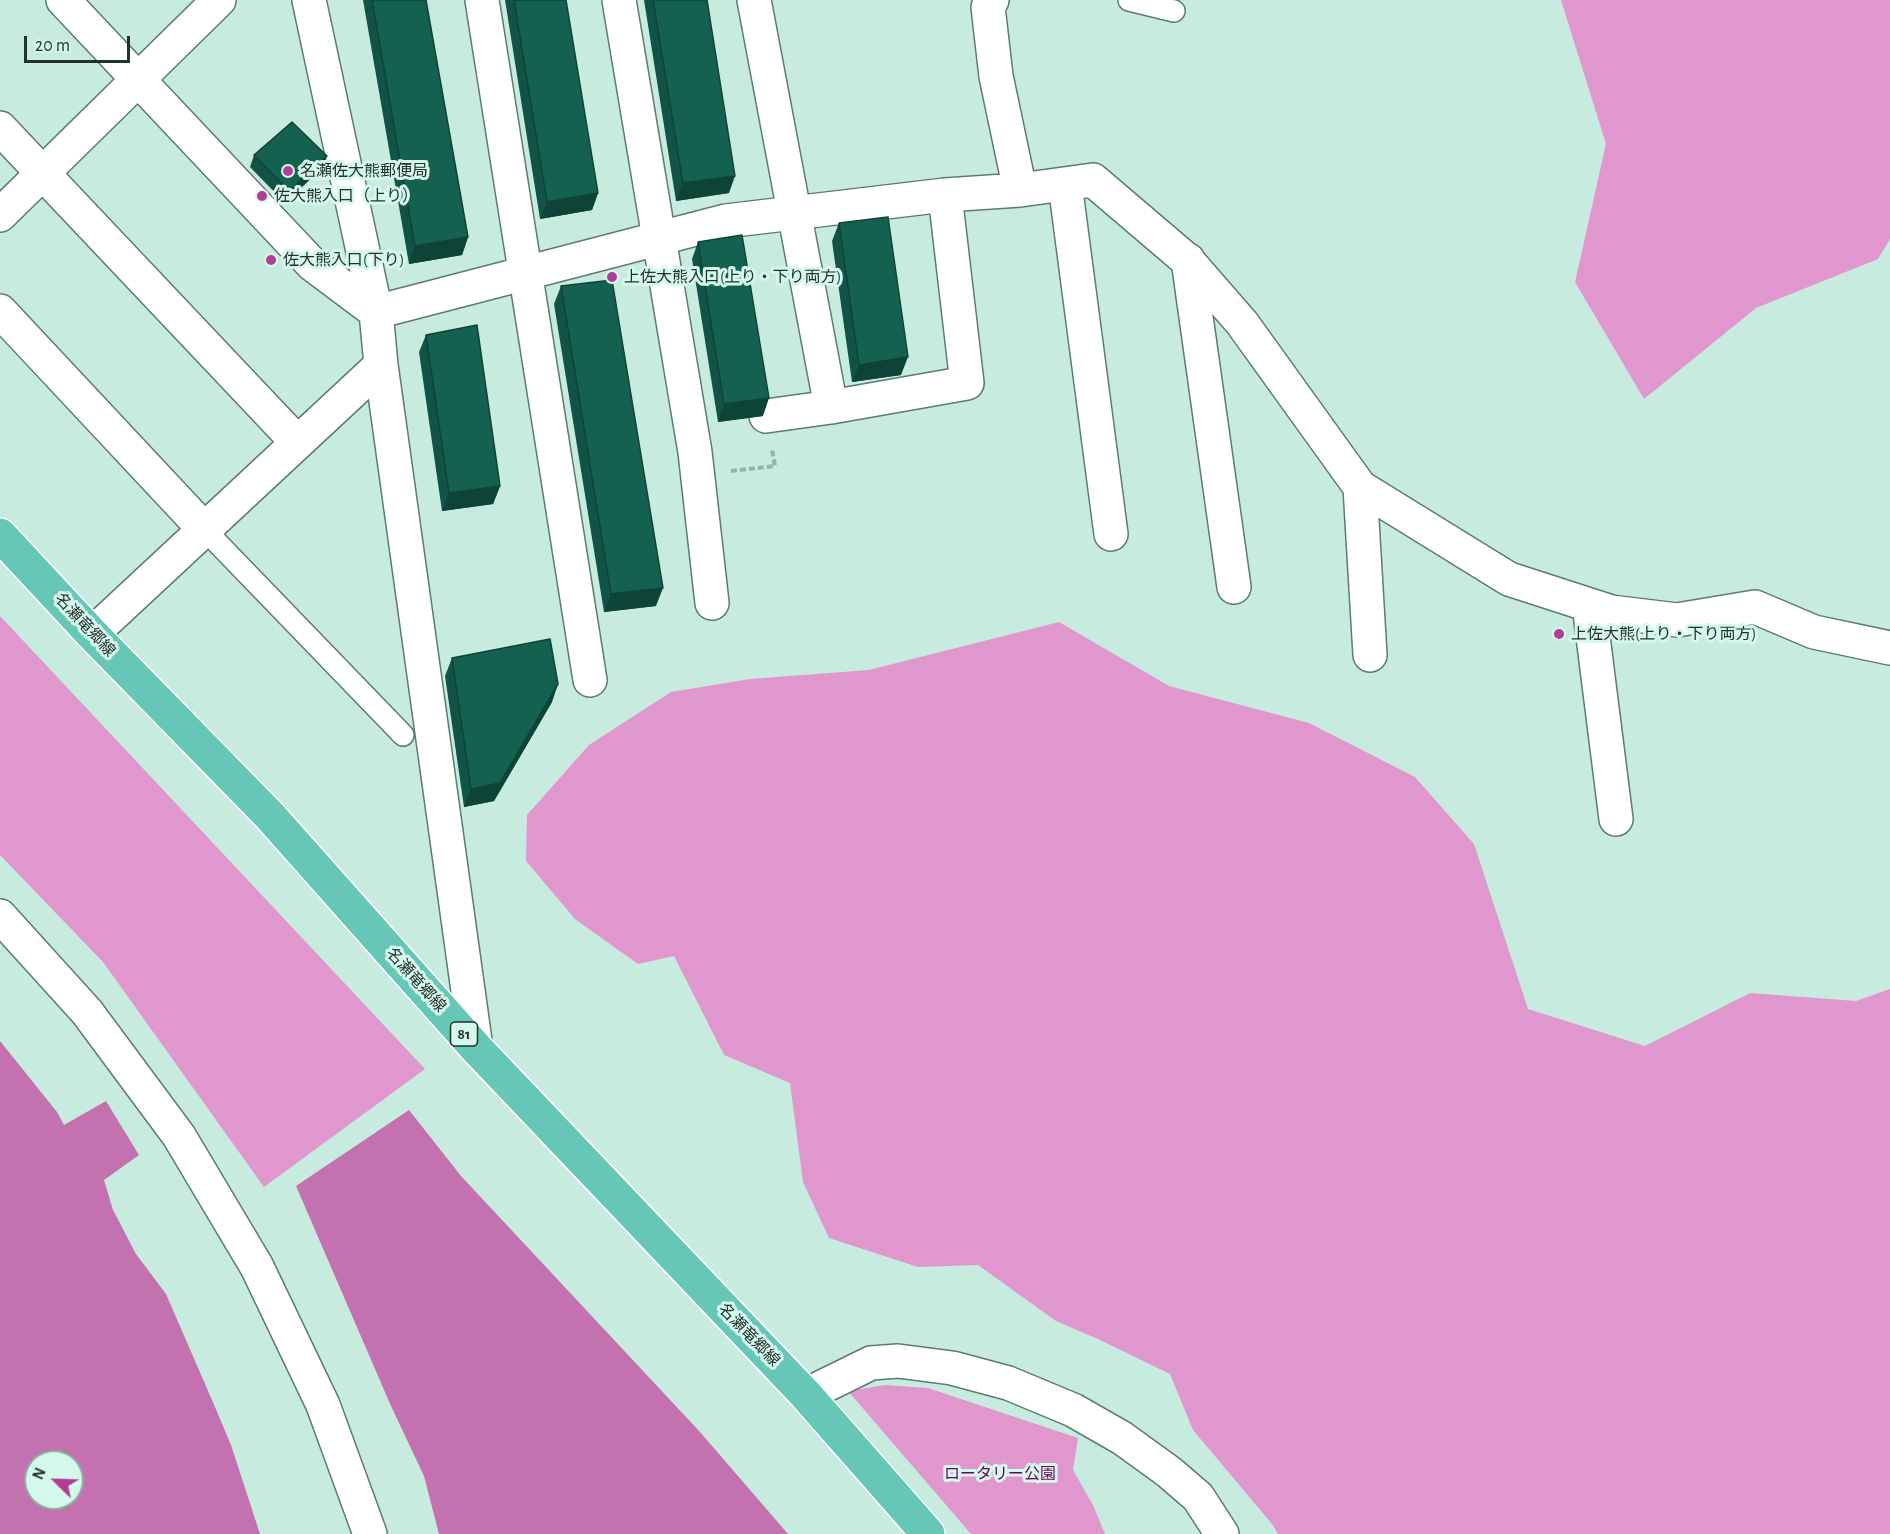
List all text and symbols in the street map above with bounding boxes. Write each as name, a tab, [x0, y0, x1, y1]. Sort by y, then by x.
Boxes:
scale bar	[27, 24, 134, 62]
text: 20 m	[35, 37, 70, 55]
place label: 名瀬佐大熊郵便局	[300, 161, 428, 181]
marker: 名瀬佐大熊郵便局	[281, 164, 295, 178]
place label: 佐大熊入口（上り）	[274, 186, 418, 206]
marker: 佐大熊入口（上り）	[255, 189, 269, 203]
place label: 佐大熊入口(下り)	[283, 250, 405, 270]
marker: 佐大熊入口(下り)	[264, 253, 278, 267]
place label: 上佐大熊入口(上り・下り両方)	[624, 267, 842, 287]
marker: 上佐大熊入口(上り・下り両方)	[605, 270, 619, 284]
street label: 名瀬竜郷線	[51, 589, 119, 661]
place label: 上佐大熊(上り・下り両方)	[1571, 624, 1757, 644]
marker: 上佐大熊(上り・下り両方)	[1552, 627, 1566, 641]
street label: 名瀬竜郷線	[382, 944, 450, 1016]
road number: 81	[450, 1022, 478, 1046]
street label: 名瀬竜郷線	[714, 1300, 784, 1370]
north arrow	[24, 1450, 84, 1510]
park label: ロータリー公園	[944, 1464, 1056, 1484]
text: N	[30, 1466, 49, 1482]

